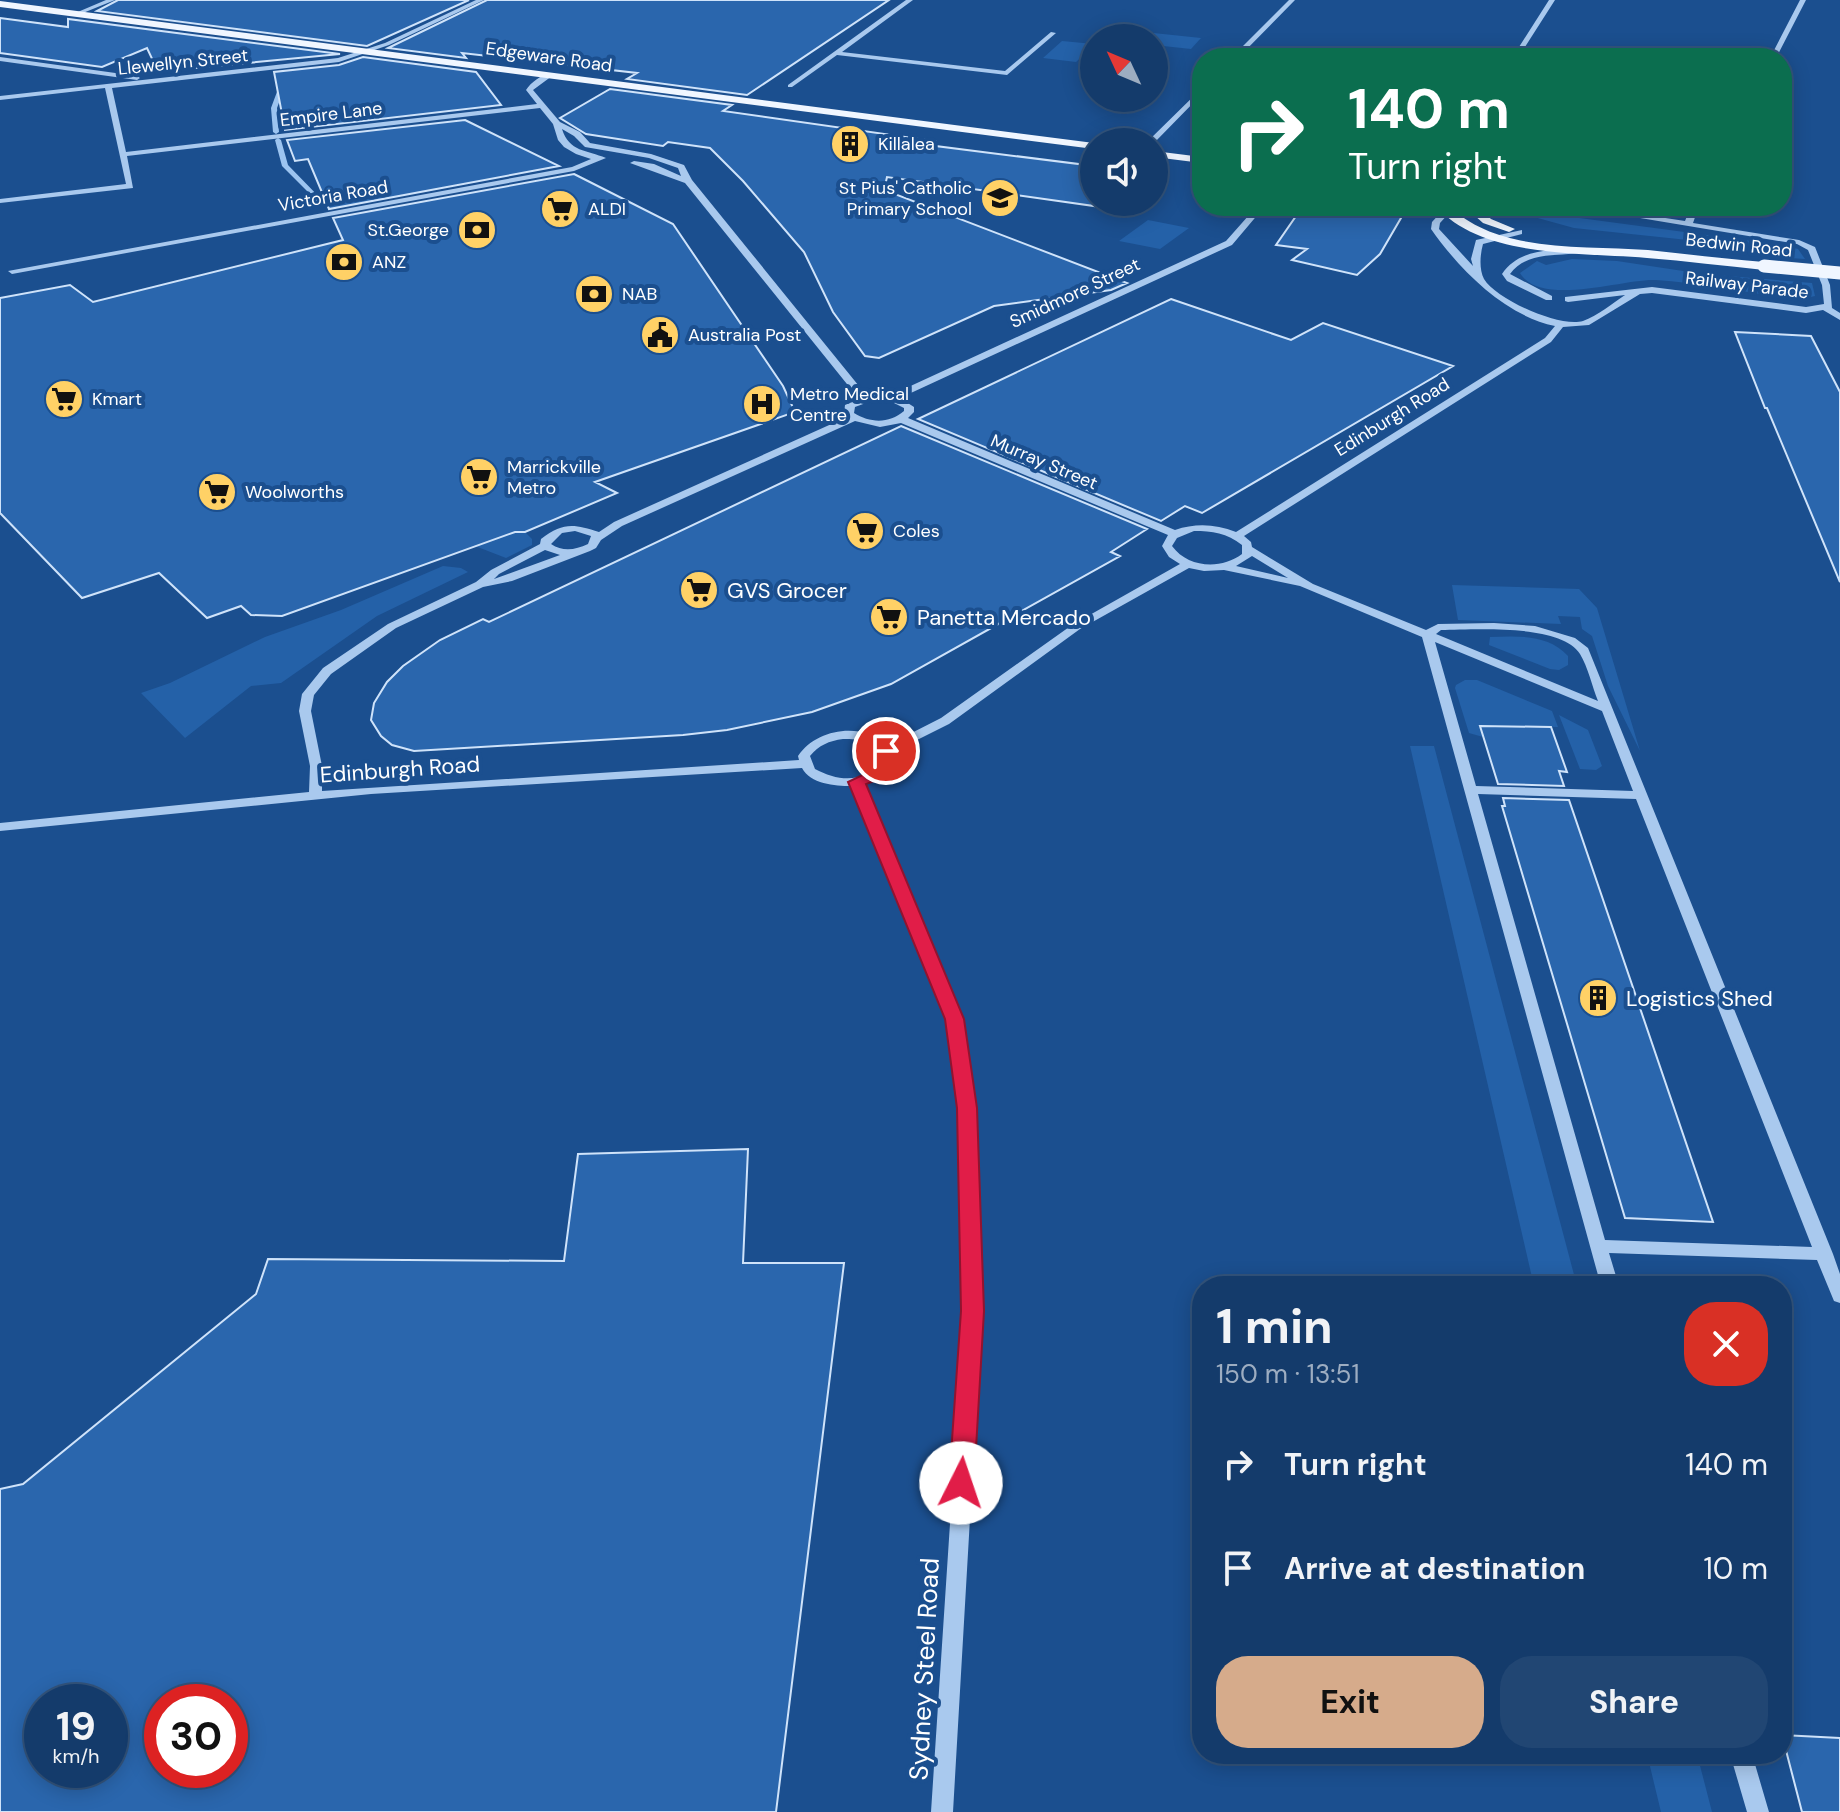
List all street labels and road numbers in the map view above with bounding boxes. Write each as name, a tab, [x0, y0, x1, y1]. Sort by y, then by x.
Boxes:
street label: Edgeware Road	[484, 36, 614, 78]
street label: Llewellyn Street	[117, 43, 249, 81]
street label: Empire Lane	[278, 96, 384, 132]
street label: Victoria Road	[276, 175, 390, 217]
street label: Bedwin Road	[1684, 227, 1794, 263]
street label: Smidmore Street	[1006, 252, 1144, 334]
street label: Railway Parade	[1684, 266, 1810, 304]
street label: Edinburgh Road	[1330, 372, 1454, 462]
street label: Murray Street	[987, 429, 1101, 495]
street label: Edinburgh Road	[319, 749, 481, 790]
street label: Sydney Steel Road	[901, 1557, 947, 1781]

